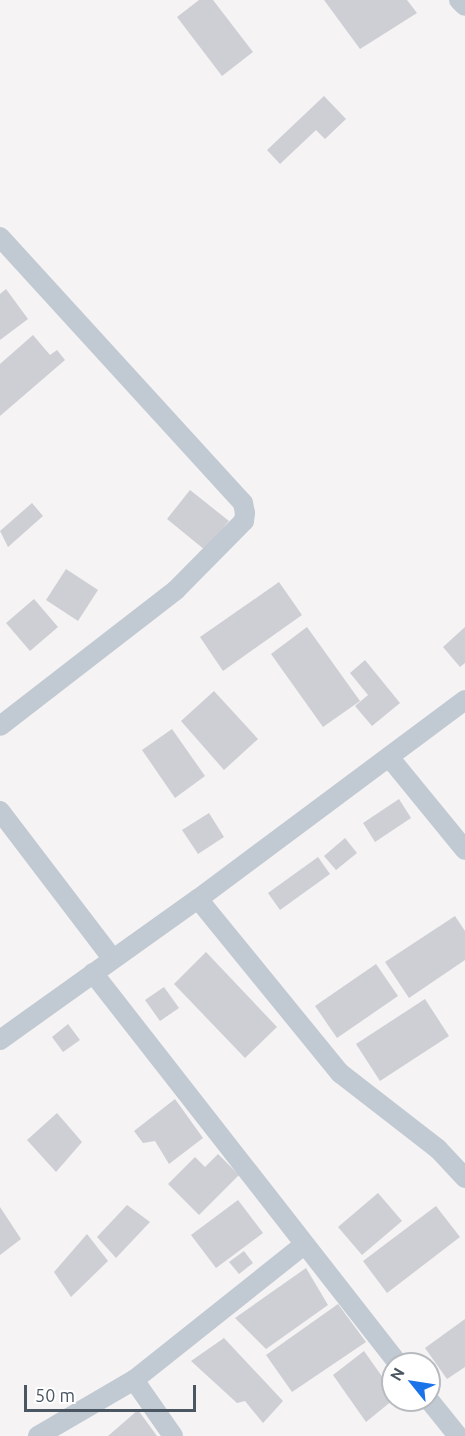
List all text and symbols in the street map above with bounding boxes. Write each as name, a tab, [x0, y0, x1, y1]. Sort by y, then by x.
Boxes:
north arrow	[381, 1352, 441, 1412]
text: N	[386, 1364, 408, 1384]
scale bar	[27, 1373, 200, 1411]
text: 50 m	[35, 1385, 75, 1405]

